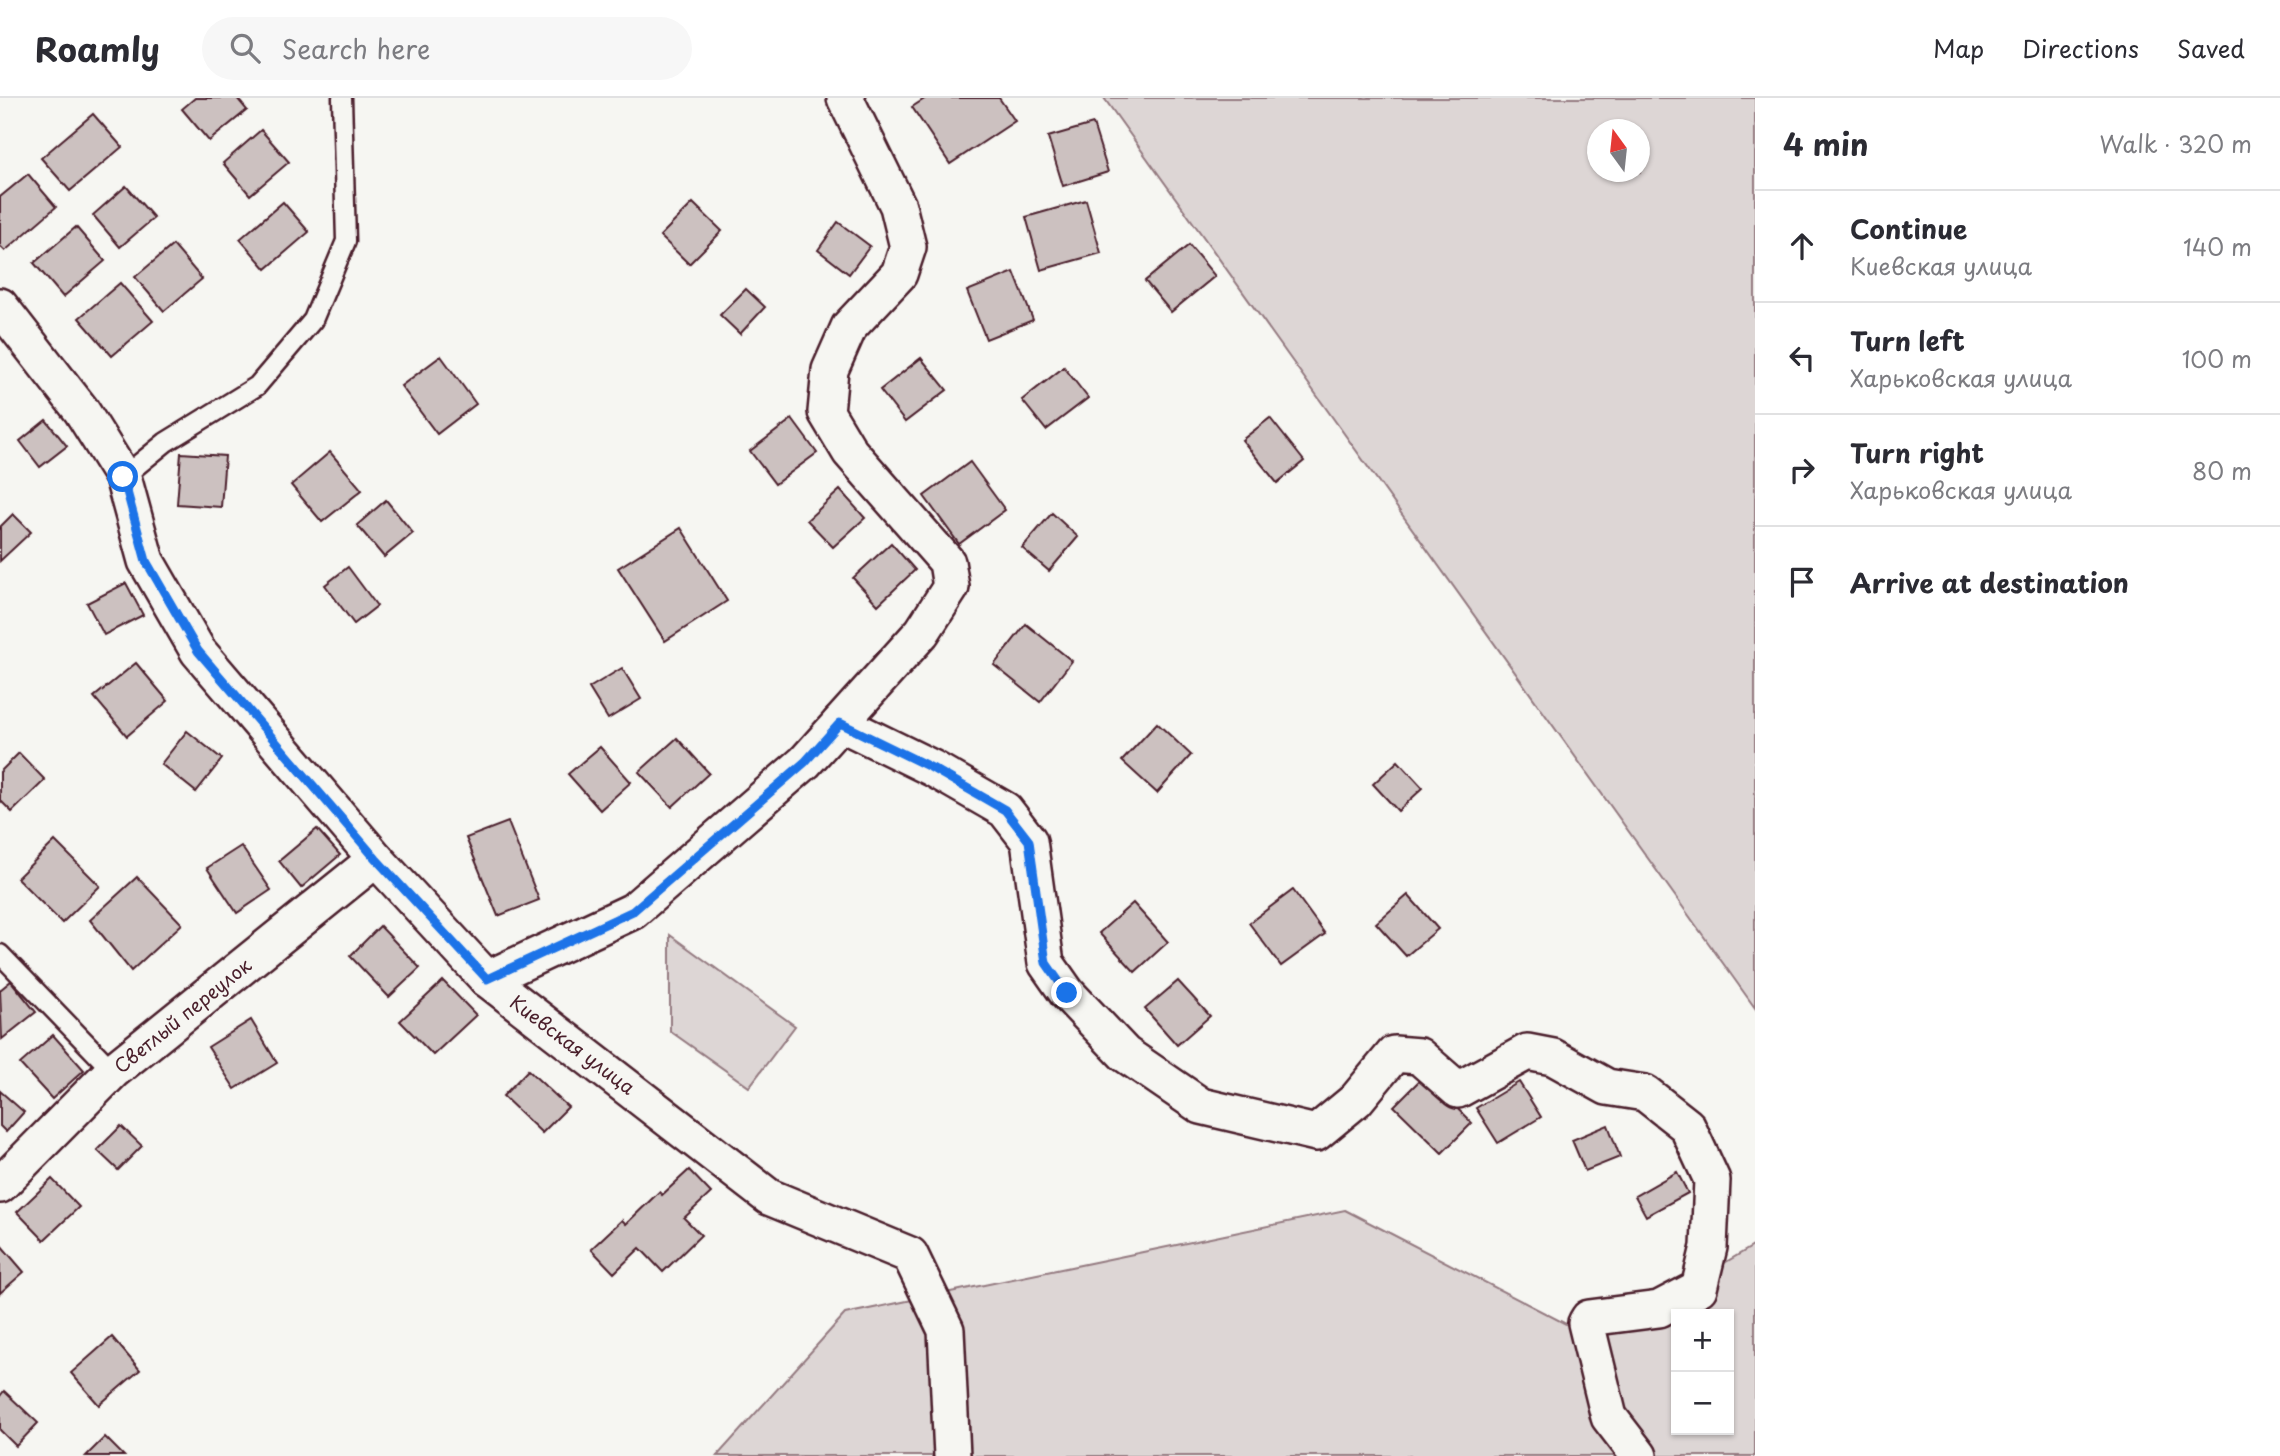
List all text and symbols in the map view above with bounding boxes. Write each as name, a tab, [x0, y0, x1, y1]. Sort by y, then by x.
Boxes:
search box	[202, 17, 692, 80]
text: Roamly	[35, 23, 160, 73]
icon: search	[226, 29, 264, 67]
text: Search here	[282, 29, 430, 68]
text: Map	[1933, 30, 1984, 66]
text: Directions	[2022, 30, 2139, 66]
text: Saved	[2177, 30, 2245, 66]
north arrow	[1587, 119, 1650, 182]
text: 4 min	[1783, 121, 1869, 166]
text: Walk · 320 m	[2099, 126, 2252, 161]
text: Continue	[1850, 209, 1967, 248]
icon: ahead	[1783, 227, 1821, 265]
text: 140 m	[2183, 229, 2252, 264]
text: Киевская улица	[1850, 248, 2032, 283]
text: Turn left	[1850, 321, 1965, 360]
icon: left	[1783, 339, 1821, 377]
text: 100 m	[2182, 341, 2252, 376]
text: Харьковская улица	[1850, 360, 2072, 395]
text: Turn right	[1850, 433, 1984, 472]
icon: right	[1783, 451, 1821, 489]
text: 80 m	[2192, 453, 2252, 488]
route start	[107, 461, 138, 492]
text: Харьковская улица	[1850, 472, 2072, 507]
icon: arrive	[1783, 563, 1821, 601]
text: Arrive at destination	[1850, 563, 2129, 602]
street label: Светлый переулок	[107, 950, 257, 1079]
route end	[1051, 977, 1082, 1008]
street label: Киевская улица	[505, 988, 641, 1100]
map controls	[1671, 1309, 1734, 1435]
button: +	[1671, 1309, 1734, 1372]
button: −	[1671, 1372, 1734, 1435]

